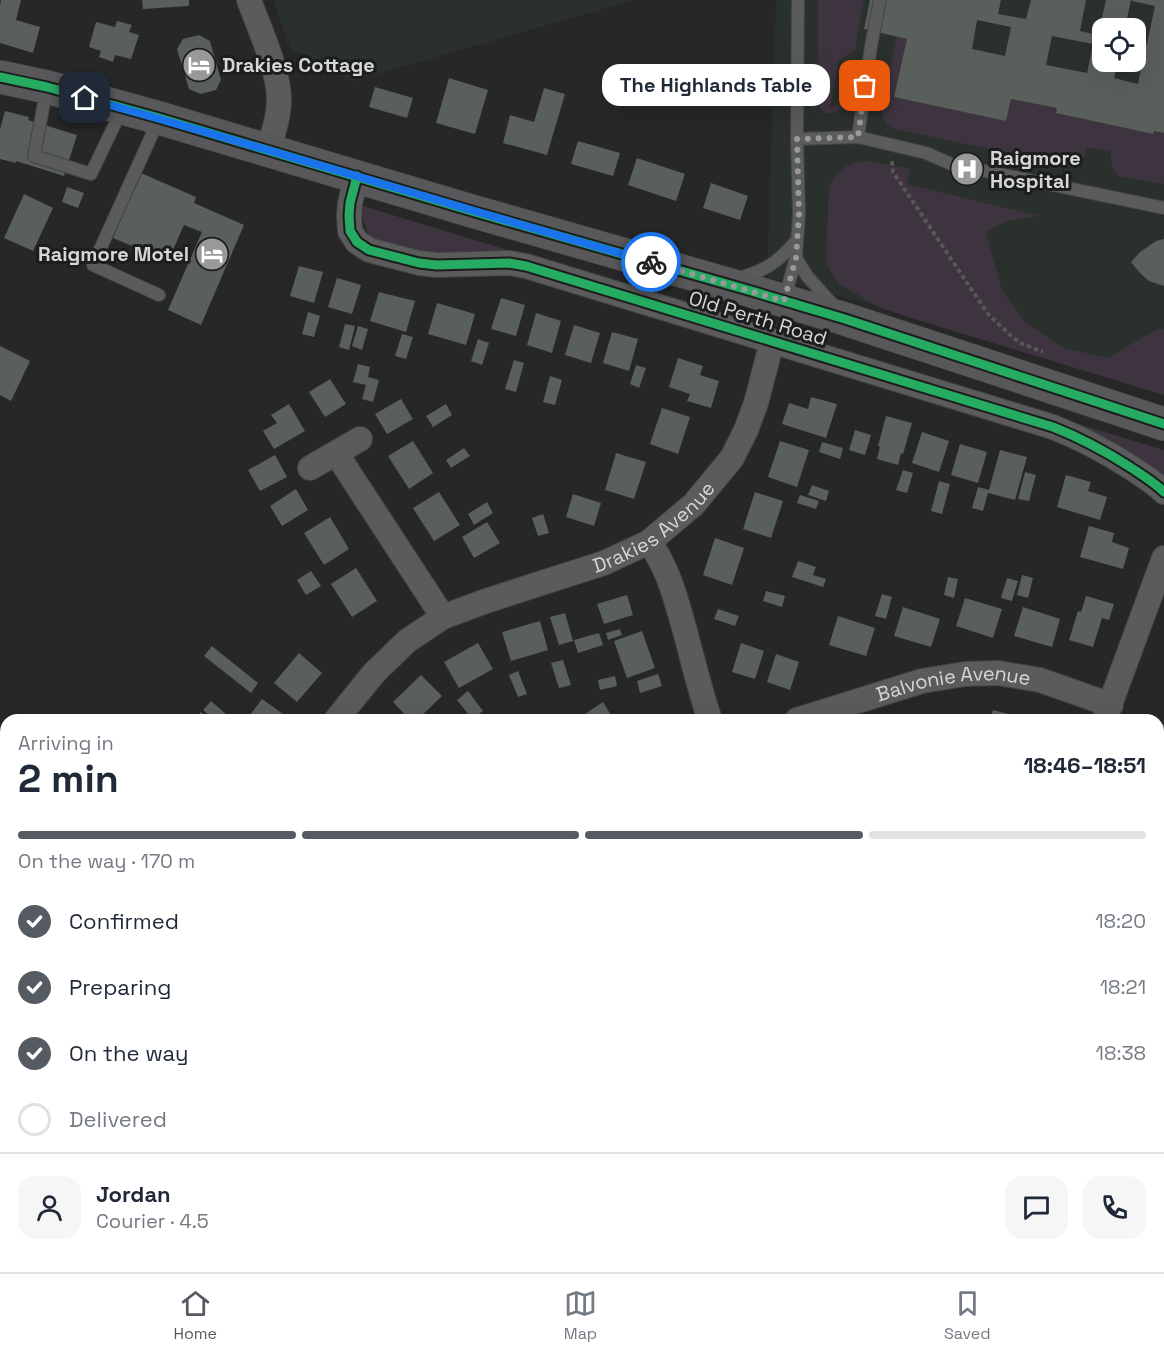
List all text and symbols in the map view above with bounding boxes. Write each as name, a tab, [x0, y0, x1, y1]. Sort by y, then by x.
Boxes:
map controls	[1092, 18, 1146, 72]
button: locate	[1092, 18, 1146, 72]
hotel icon: Drakies Cottage	[181, 47, 217, 83]
place label: Drakies Cottage	[222, 52, 375, 78]
pin	[839, 60, 890, 111]
callout: The Highlands Table	[601, 65, 829, 107]
icon: bag	[848, 69, 881, 102]
pin	[59, 72, 110, 123]
text: The Highlands Table	[620, 72, 812, 98]
icon: home	[68, 81, 101, 114]
place label: Raigmore Hospital	[990, 145, 1081, 194]
hospital icon: Raigmore Hospital	[949, 151, 985, 187]
courier	[621, 232, 681, 292]
hotel icon: Raigmore Motel	[194, 236, 230, 272]
place label: Raigmore Motel	[38, 241, 189, 267]
icon: bike	[635, 246, 668, 279]
street label: Old Perth Road	[686, 285, 830, 351]
street label: Drakies Avenue	[589, 476, 720, 579]
street label: Balvonie Avenue	[873, 660, 1033, 708]
text: Arriving in	[18, 730, 114, 756]
text: 18:46–18:51	[1023, 751, 1146, 779]
text: 2 min	[18, 754, 119, 803]
text: On the way · 170 m	[18, 848, 195, 874]
icon: check	[18, 905, 51, 938]
text: Confirmed	[69, 907, 179, 935]
text: 18:20	[1095, 908, 1146, 934]
icon: check	[18, 971, 51, 1004]
text: Preparing	[69, 973, 171, 1001]
text: 18:21	[1100, 974, 1146, 1000]
icon: check	[18, 1037, 51, 1070]
text: On the way	[69, 1039, 188, 1067]
text: 18:38	[1096, 1040, 1146, 1066]
text: Delivered	[69, 1105, 167, 1133]
button: person	[18, 1176, 81, 1239]
button: chat	[1005, 1176, 1068, 1239]
button: phone	[1083, 1176, 1146, 1239]
text: Jordan	[96, 1180, 171, 1208]
text: Courier · 4.5	[96, 1208, 209, 1234]
tab: Home	[173, 1287, 217, 1344]
tab: Map	[564, 1287, 597, 1344]
tab: Saved	[944, 1287, 991, 1344]

